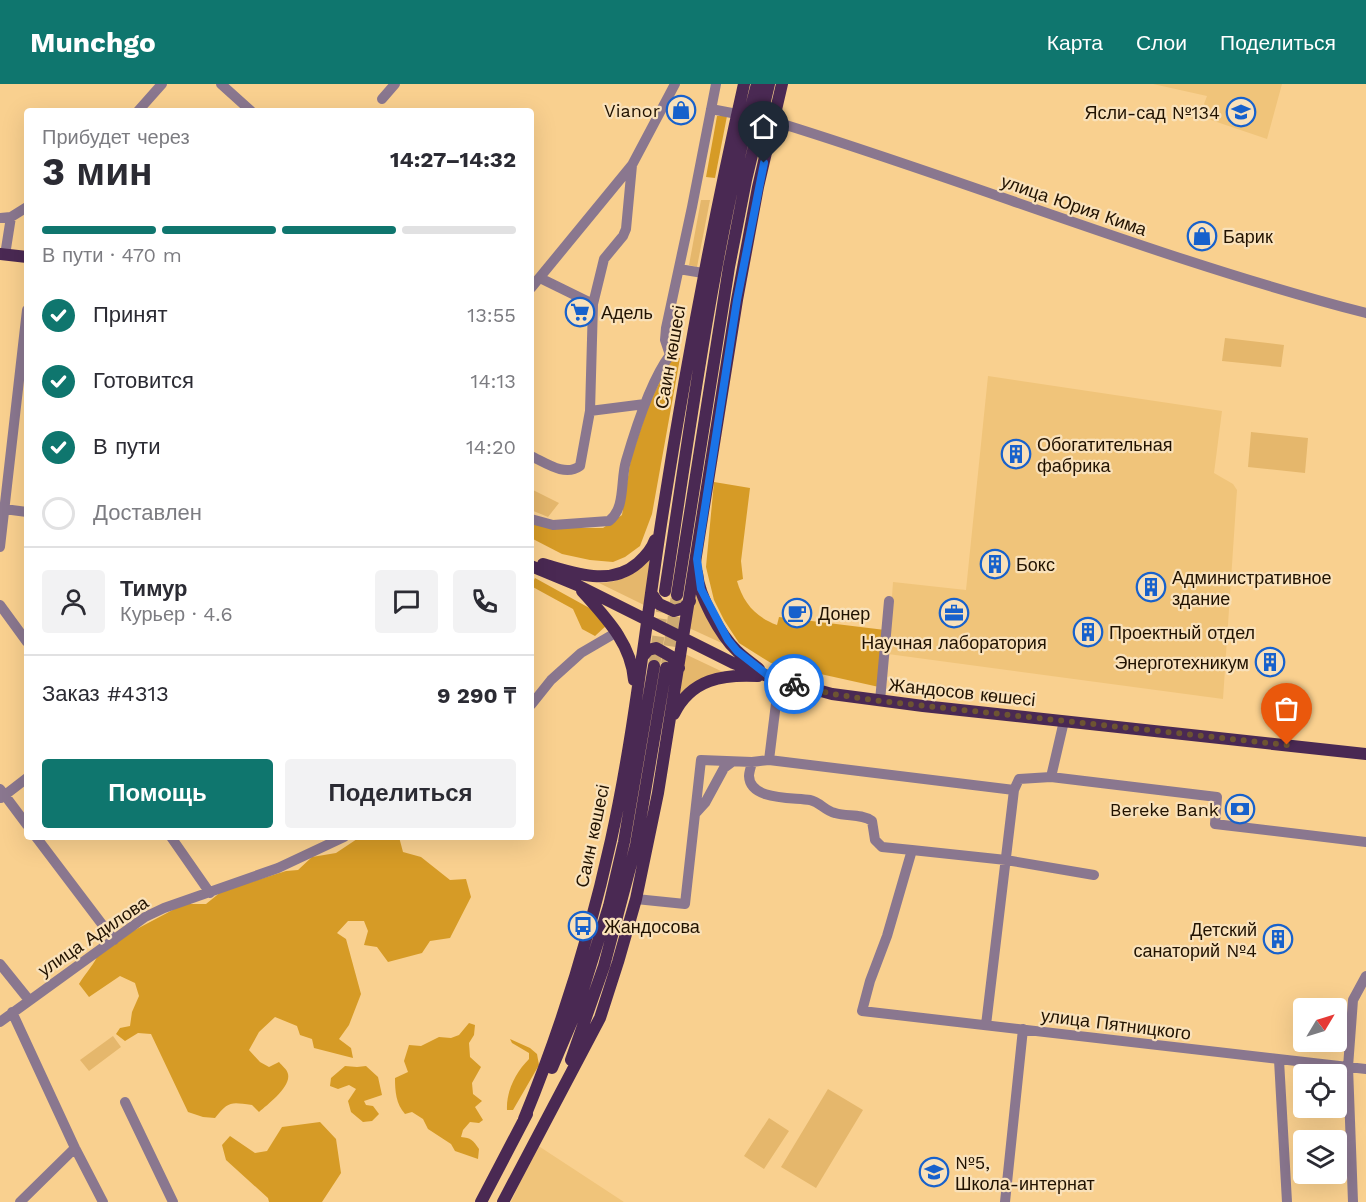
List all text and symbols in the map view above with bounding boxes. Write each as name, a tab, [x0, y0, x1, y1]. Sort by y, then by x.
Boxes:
text: Munchgo	[30, 26, 156, 59]
text: Карта	[1047, 30, 1103, 55]
text: Слои	[1136, 30, 1187, 55]
text: Поделиться	[1220, 30, 1336, 55]
shop icon: Vianor	[665, 94, 697, 126]
school or university icon: Ясли-сад №134	[1225, 96, 1257, 128]
place label: Vianor	[604, 100, 660, 121]
pin	[738, 101, 789, 163]
place label: Ясли-сад №134	[1084, 102, 1220, 123]
icon: home	[747, 110, 780, 143]
text: Прибудет через	[42, 125, 190, 149]
text: 14:27–14:32	[390, 147, 516, 172]
text: 3 мин	[42, 149, 153, 194]
street label: улица Юрия Кима	[998, 170, 1151, 240]
shop icon: Барик	[1186, 220, 1218, 252]
place label: Барик	[1223, 226, 1273, 247]
text: В пути · 470 m	[42, 243, 182, 267]
supermarket icon: Адель	[564, 296, 596, 328]
icon: check	[42, 299, 75, 332]
text: Принят	[93, 302, 167, 327]
place label: Адель	[601, 302, 653, 323]
text: 13:55	[467, 303, 516, 327]
street label: Саин көшесі	[651, 304, 689, 410]
icon: check	[42, 365, 75, 398]
text: Готовится	[93, 368, 194, 393]
text: 14:13	[471, 369, 516, 393]
icon: check	[42, 431, 75, 464]
text: В пути	[93, 434, 160, 459]
place label: Обогатительная фабрика	[1037, 434, 1172, 476]
text: 14:20	[466, 435, 516, 459]
building icon: Обогатительная фабрика	[1000, 438, 1032, 470]
text: Доставлен	[93, 500, 202, 525]
building icon: Бокс	[979, 548, 1011, 580]
place label: Бокс	[1016, 554, 1055, 575]
place label: Административное здание	[1172, 567, 1332, 609]
button: person	[42, 570, 105, 633]
button: chat	[375, 570, 438, 633]
button: phone	[453, 570, 516, 633]
building icon: Административное здание	[1135, 571, 1167, 603]
text: Тимур	[120, 576, 188, 601]
cafe icon: Донер	[781, 597, 813, 629]
office icon: Научная лаборатория	[938, 597, 970, 629]
text: Курьер · 4.6	[120, 602, 233, 626]
place label: Донер	[818, 603, 870, 624]
building icon: Проектный отдел	[1072, 616, 1104, 648]
place label: Проектный отдел	[1109, 622, 1255, 643]
place label: Научная лаборатория	[861, 632, 1047, 653]
building icon: Энерготехникум	[1254, 646, 1286, 678]
place label: Энерготехникум	[1114, 652, 1249, 673]
courier	[764, 654, 824, 714]
icon: bike	[778, 668, 811, 701]
street label: Жандосов көшесі	[888, 674, 1036, 710]
text: Заказ #4313	[42, 681, 169, 706]
text: 9 290 ₸	[437, 683, 516, 708]
pin	[1261, 683, 1312, 745]
icon: bag	[1270, 692, 1303, 725]
button: Помощь	[42, 759, 273, 828]
button: Поделиться	[285, 759, 516, 828]
street label: Саин көшесі	[571, 783, 613, 889]
bank icon: Bereke Bank	[1224, 793, 1256, 825]
place label: Bereke Bank	[1110, 799, 1219, 820]
street label: улица Адилова	[34, 891, 153, 981]
bus stop icon: Жандосова	[567, 910, 599, 942]
place label: Жандосова	[604, 916, 701, 937]
place label: Детский санаторий №4	[1133, 919, 1257, 961]
building icon: Детский санаторий №4	[1262, 923, 1294, 955]
north arrow	[1293, 998, 1347, 1052]
map controls	[1293, 998, 1347, 1184]
street label: улица Пятницкого	[1040, 1004, 1192, 1044]
button: locate	[1293, 1064, 1347, 1118]
button: layers	[1293, 1130, 1347, 1184]
place label: №5, Школа-интернат	[955, 1152, 1095, 1194]
school or university icon: №5, Школа-интернат	[918, 1156, 950, 1188]

